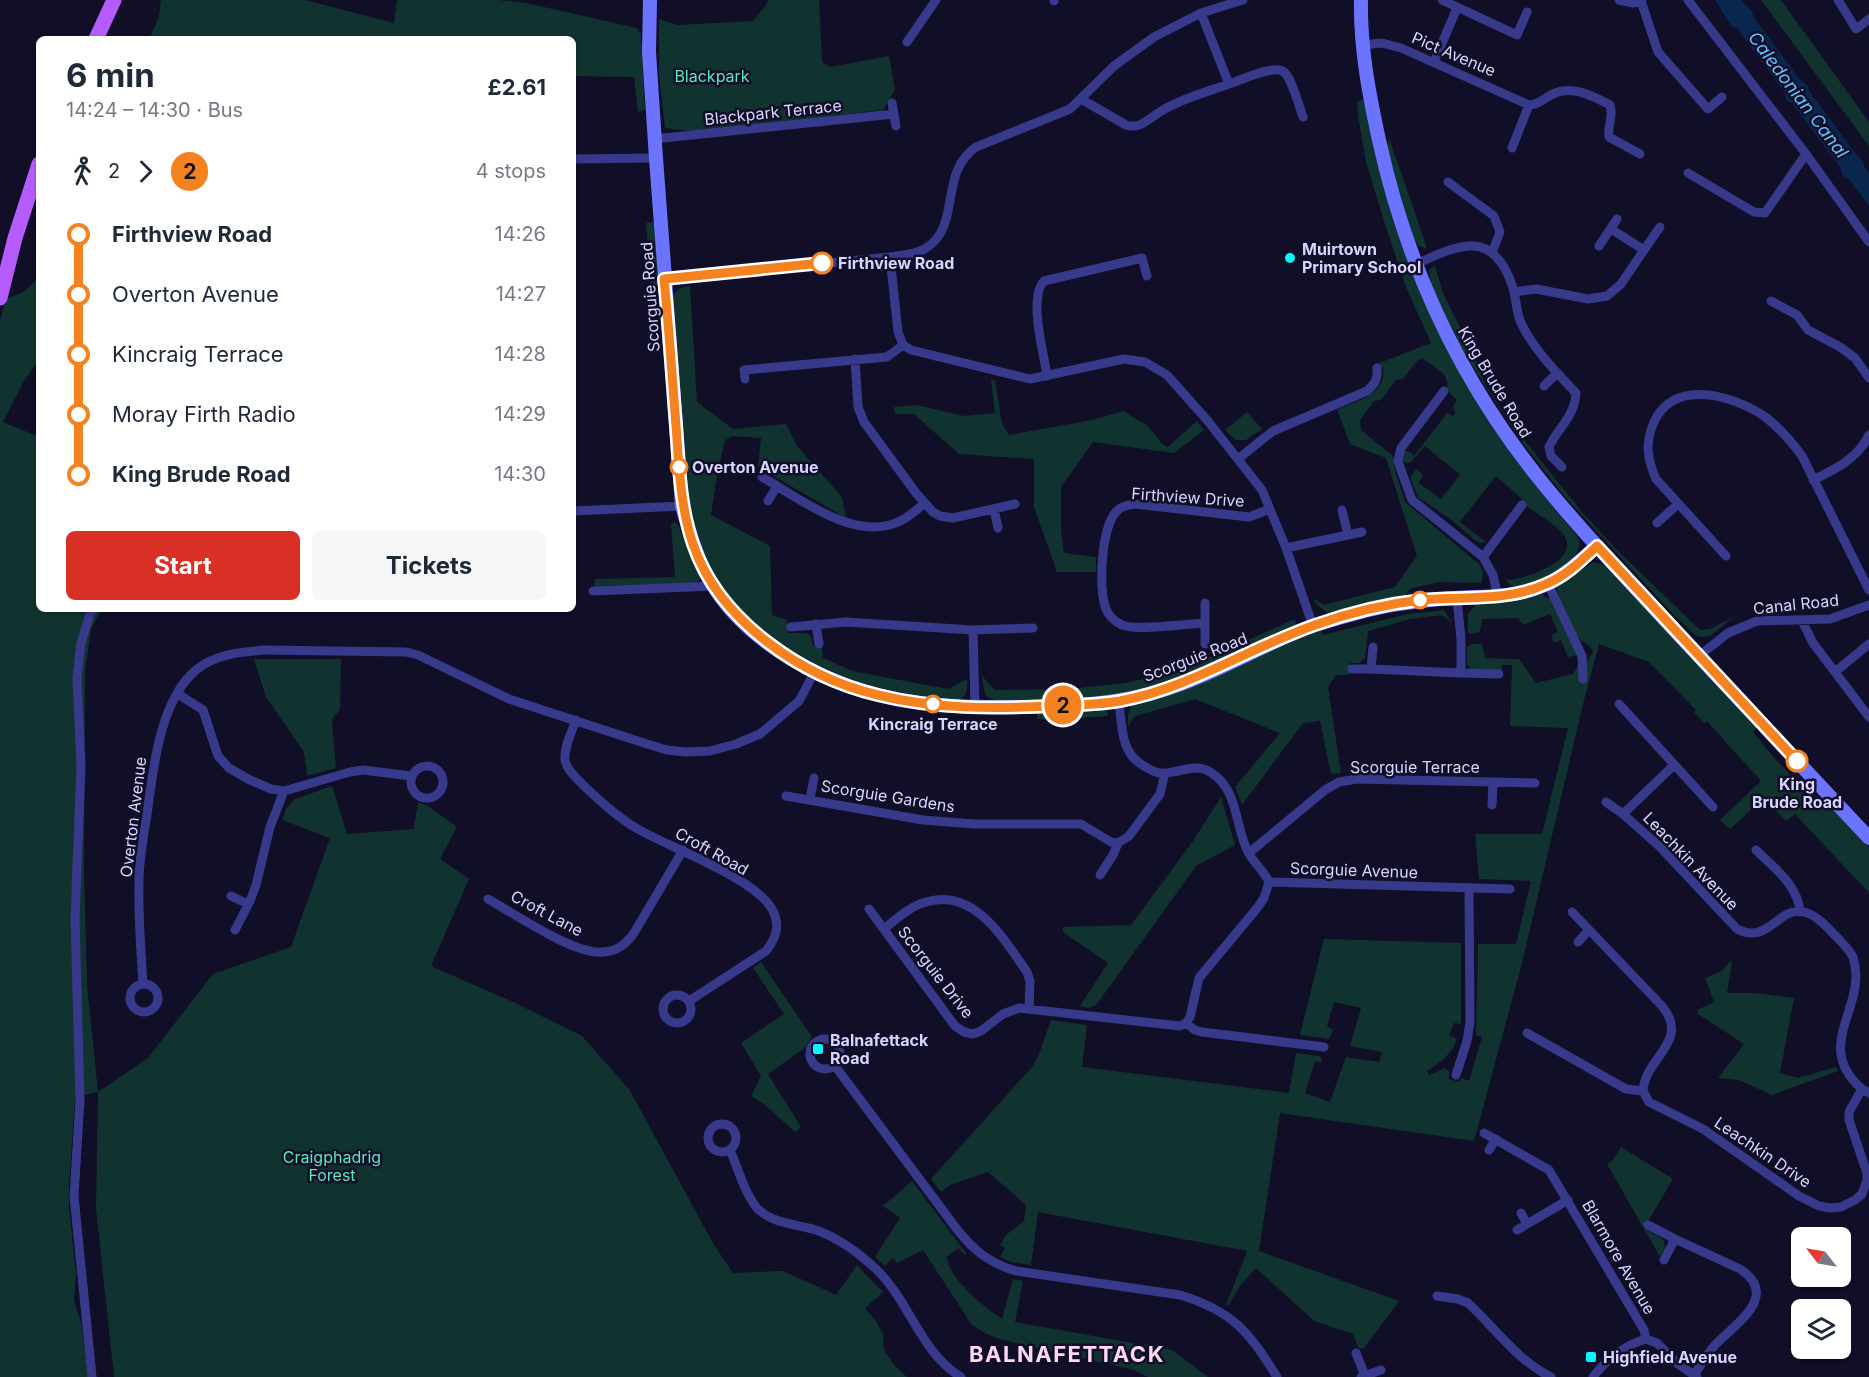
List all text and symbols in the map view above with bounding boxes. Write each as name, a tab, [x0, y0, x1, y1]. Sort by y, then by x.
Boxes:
street label: Pict Avenue	[1409, 27, 1499, 81]
water label: Caledonian Canal	[1744, 27, 1853, 163]
text: 6 min	[66, 55, 155, 95]
park label: Blackpark	[674, 66, 750, 86]
text: £2.61	[488, 74, 546, 100]
street label: Blackpark Terrace	[703, 95, 843, 129]
text: 14:24 – 14:30 · Bus	[66, 98, 243, 122]
icon: walk	[66, 155, 99, 188]
icon: forward	[129, 155, 162, 188]
text: 2	[108, 159, 120, 183]
text: 2	[183, 159, 196, 184]
text: 4 stops	[476, 159, 546, 183]
text: Firthview Road	[112, 221, 272, 247]
text: 14:26	[495, 222, 546, 246]
place label: Muirtown Primary School	[1302, 239, 1421, 277]
street label: Scorguie Road	[636, 241, 664, 353]
marker: Muirtown Primary School	[1283, 251, 1297, 265]
marker: Firthview Road	[811, 252, 833, 274]
place label: Firthview Road	[838, 253, 954, 273]
text: Overton Avenue	[112, 281, 279, 307]
text: 14:27	[496, 282, 546, 306]
street label: King Brude Road	[1454, 322, 1536, 442]
text: Kincraig Terrace	[112, 341, 284, 367]
text: 14:28	[495, 342, 546, 366]
text: Moray Firth Radio	[112, 401, 296, 427]
text: 14:29	[495, 402, 546, 426]
place label: Overton Avenue	[692, 457, 818, 477]
marker: Overton Avenue	[670, 458, 688, 476]
text: King Brude Road	[112, 461, 291, 487]
text: 14:30	[494, 462, 546, 486]
street label: Firthview Drive	[1131, 483, 1245, 511]
button: Start	[66, 531, 300, 600]
button: Tickets	[312, 531, 546, 600]
street label: Canal Road	[1752, 590, 1840, 618]
unlabelled marker	[1411, 591, 1429, 609]
street label: Scorguie Road	[1140, 628, 1250, 686]
line badge: 2	[1044, 686, 1082, 724]
text: 2	[1056, 693, 1070, 718]
marker: Kincraig Terrace	[924, 695, 942, 713]
place label: Kincraig Terrace	[868, 714, 998, 734]
marker: King Brude Road	[1786, 750, 1808, 772]
street label: Overton Avenue	[116, 756, 150, 878]
street label: Scorguie Terrace	[1350, 757, 1480, 777]
place label: King Brude Road	[1752, 774, 1842, 812]
street label: Scorguie Gardens	[820, 776, 956, 816]
street label: Leachkin Avenue	[1639, 808, 1743, 914]
street label: Croft Road	[672, 823, 752, 879]
street label: Scorguie Avenue	[1290, 858, 1418, 882]
street label: Croft Lane	[507, 886, 587, 940]
street label: Scorguie Drive	[894, 922, 978, 1022]
place label: Balnafettack Road	[830, 1030, 929, 1068]
marker: Balnafettack Road	[811, 1042, 825, 1056]
street label: Leachkin Drive	[1711, 1112, 1815, 1192]
park label: Craigphadrig Forest	[283, 1147, 381, 1185]
street label: Blarmore Avenue	[1578, 1196, 1660, 1318]
north arrow	[1791, 1227, 1851, 1287]
map controls	[1791, 1227, 1851, 1359]
button: layers	[1791, 1299, 1851, 1359]
district label: BALNAFETTACK	[969, 1341, 1165, 1367]
place label: Highfield Avenue	[1603, 1347, 1737, 1367]
marker: Highfield Avenue	[1584, 1350, 1598, 1364]

